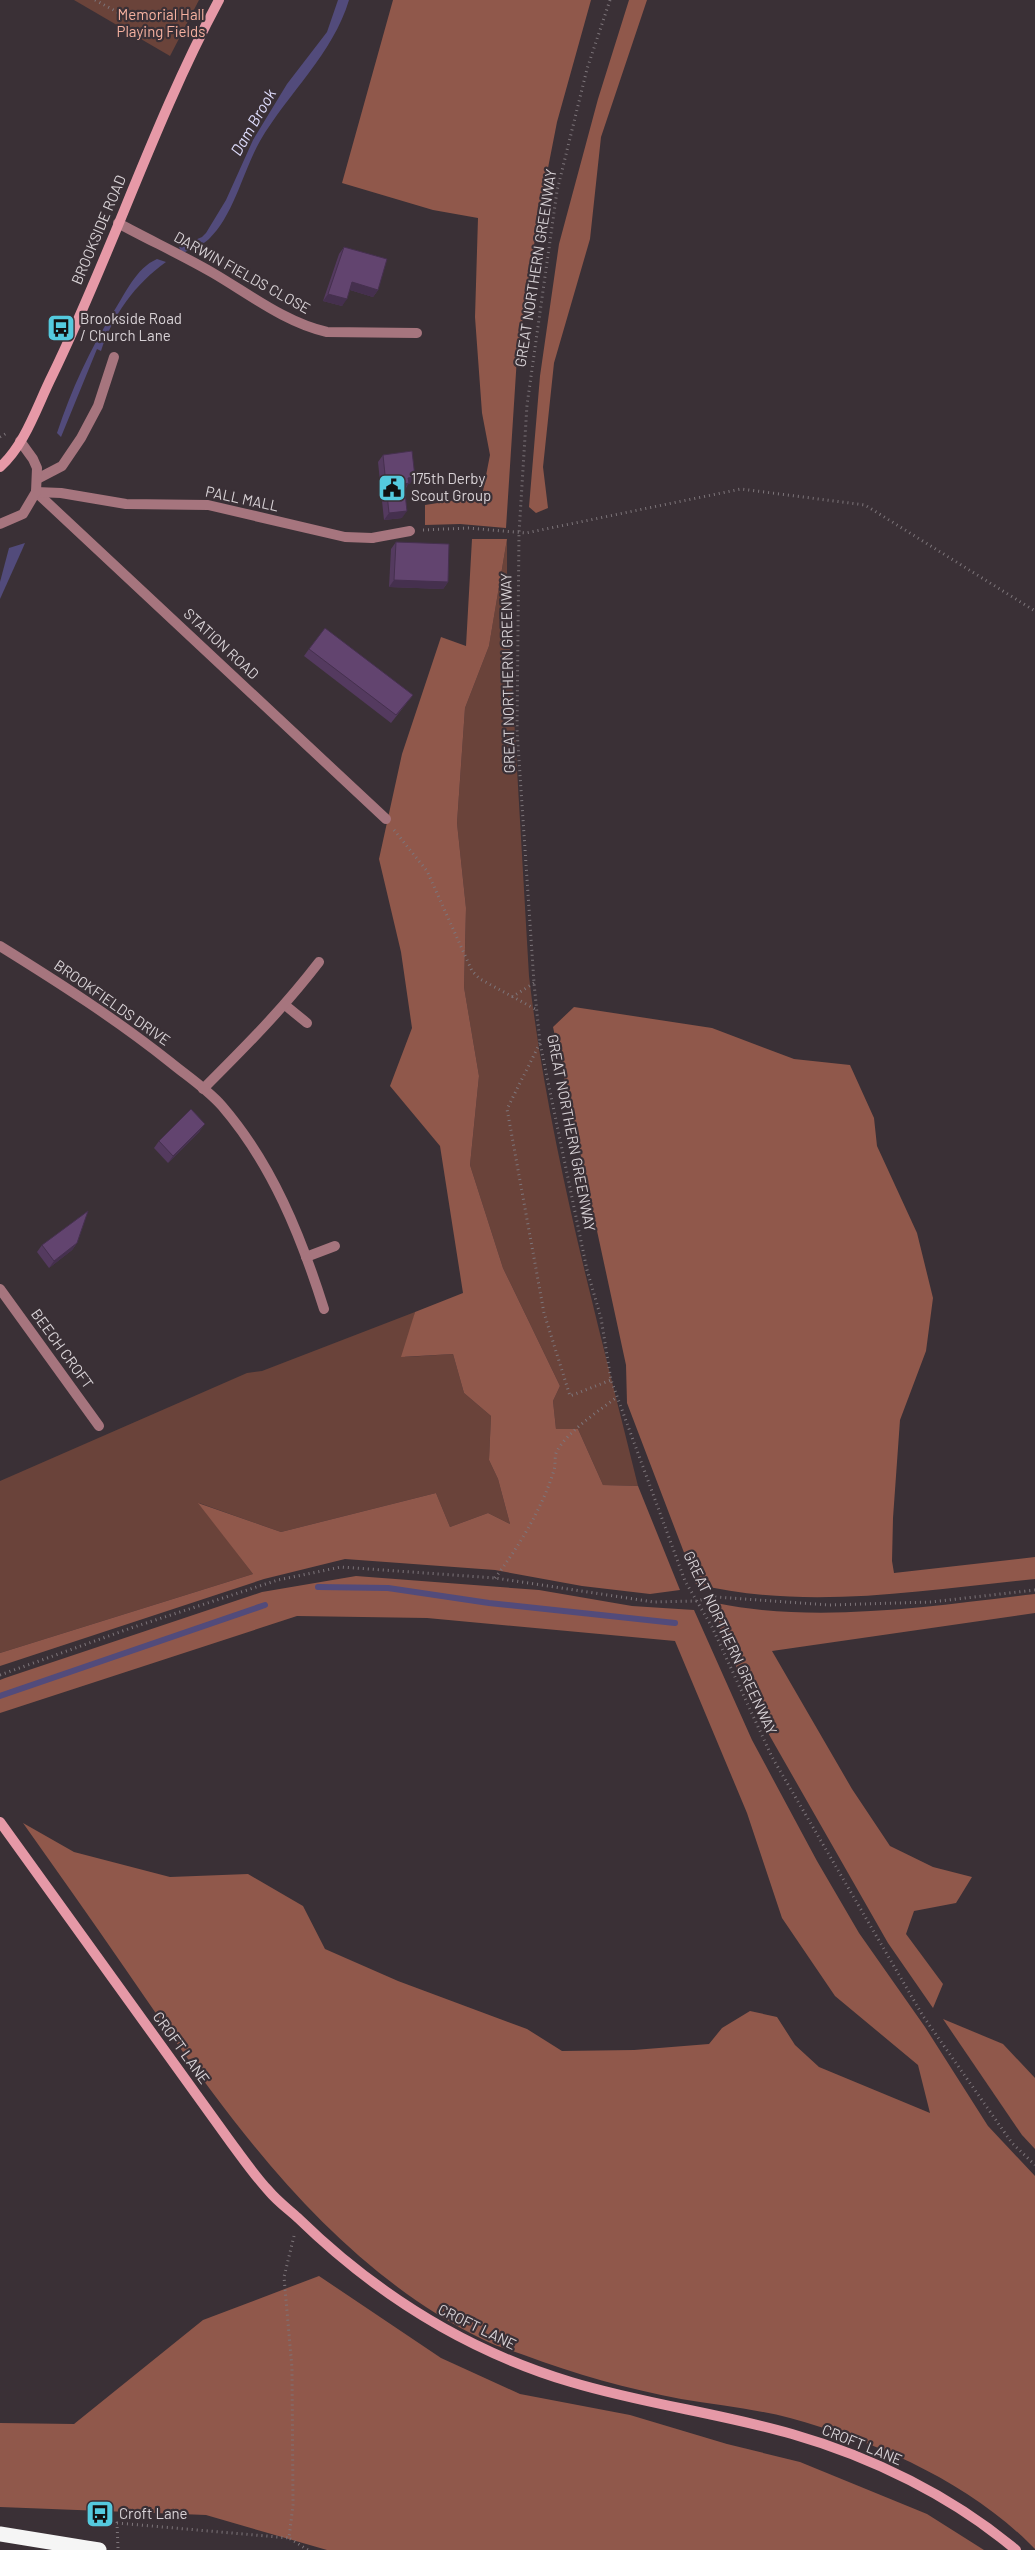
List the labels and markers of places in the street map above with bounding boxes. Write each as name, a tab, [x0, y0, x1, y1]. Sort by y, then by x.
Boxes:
place label: Brookside Road / Church Lane	[80, 309, 182, 344]
bus stop icon: Brookside Road / Church Lane	[46, 313, 76, 343]
place label: 175th Derby Scout Group	[411, 469, 491, 504]
public building icon: 175th Derby Scout Group	[377, 473, 407, 503]
bus stop icon: Croft Lane	[85, 2499, 115, 2529]
place label: Croft Lane	[119, 2504, 188, 2522]

